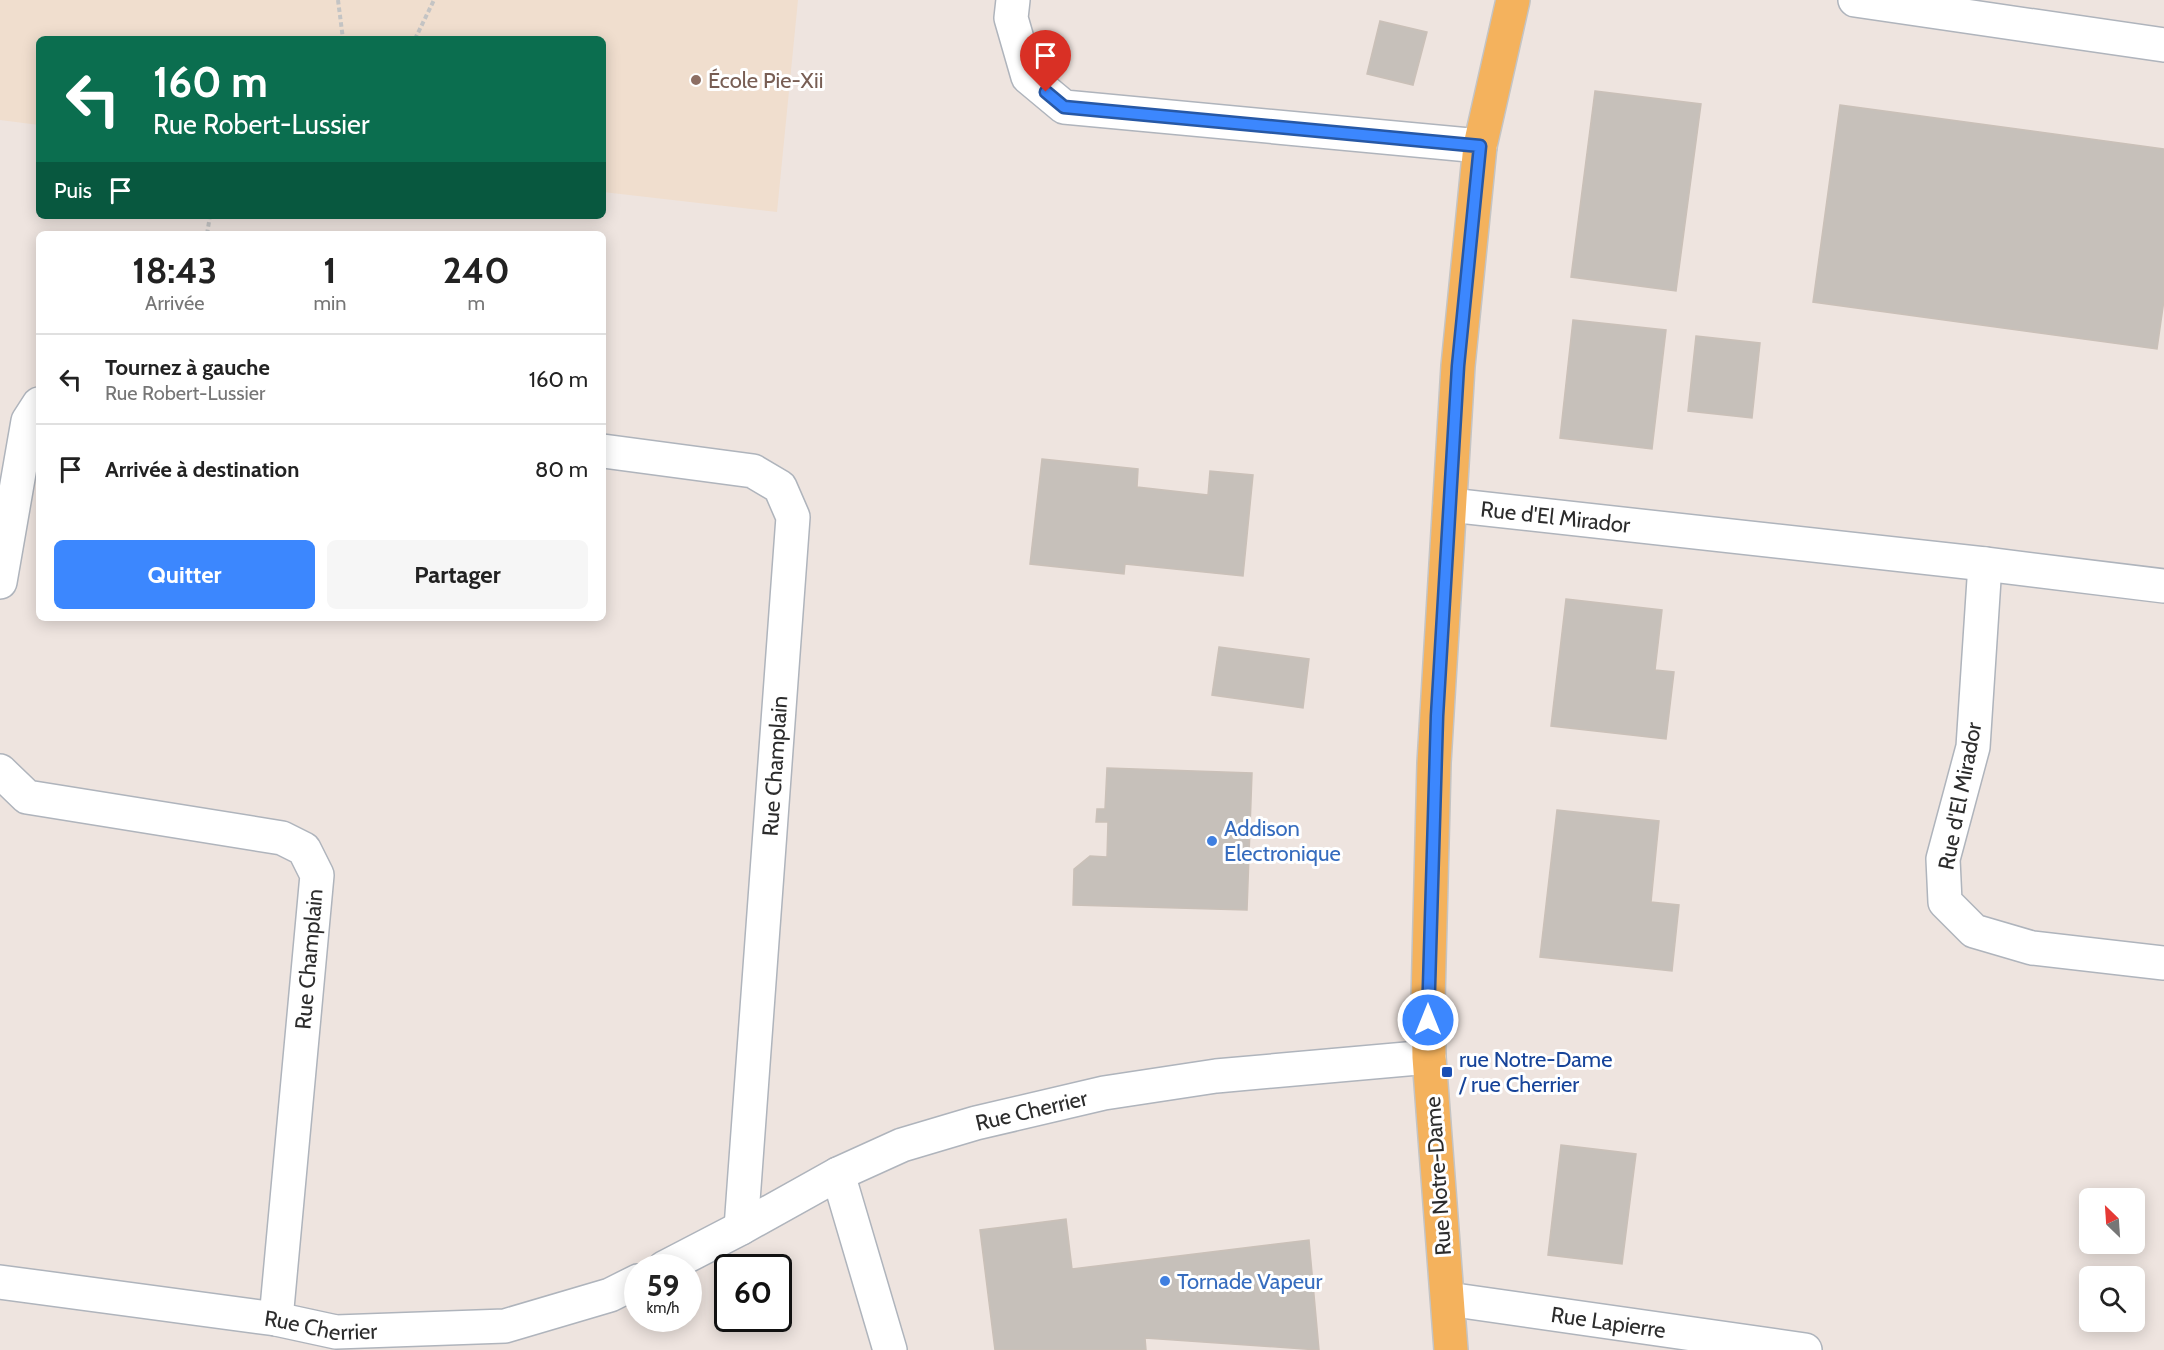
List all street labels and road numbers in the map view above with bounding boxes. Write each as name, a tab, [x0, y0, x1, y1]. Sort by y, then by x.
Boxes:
street label: Rue d'El Mirador	[1479, 495, 1631, 538]
street label: Rue Champlain	[757, 695, 793, 837]
street label: Rue d'El Mirador	[1932, 720, 1988, 872]
street label: Rue Champlain	[289, 888, 329, 1030]
street label: Rue Cherrier	[973, 1084, 1090, 1136]
street label: Rue Notre-Dame	[1419, 1096, 1457, 1256]
street label: Rue Lapierre	[1549, 1300, 1667, 1343]
street label: Rue Cherrier	[263, 1304, 378, 1346]

